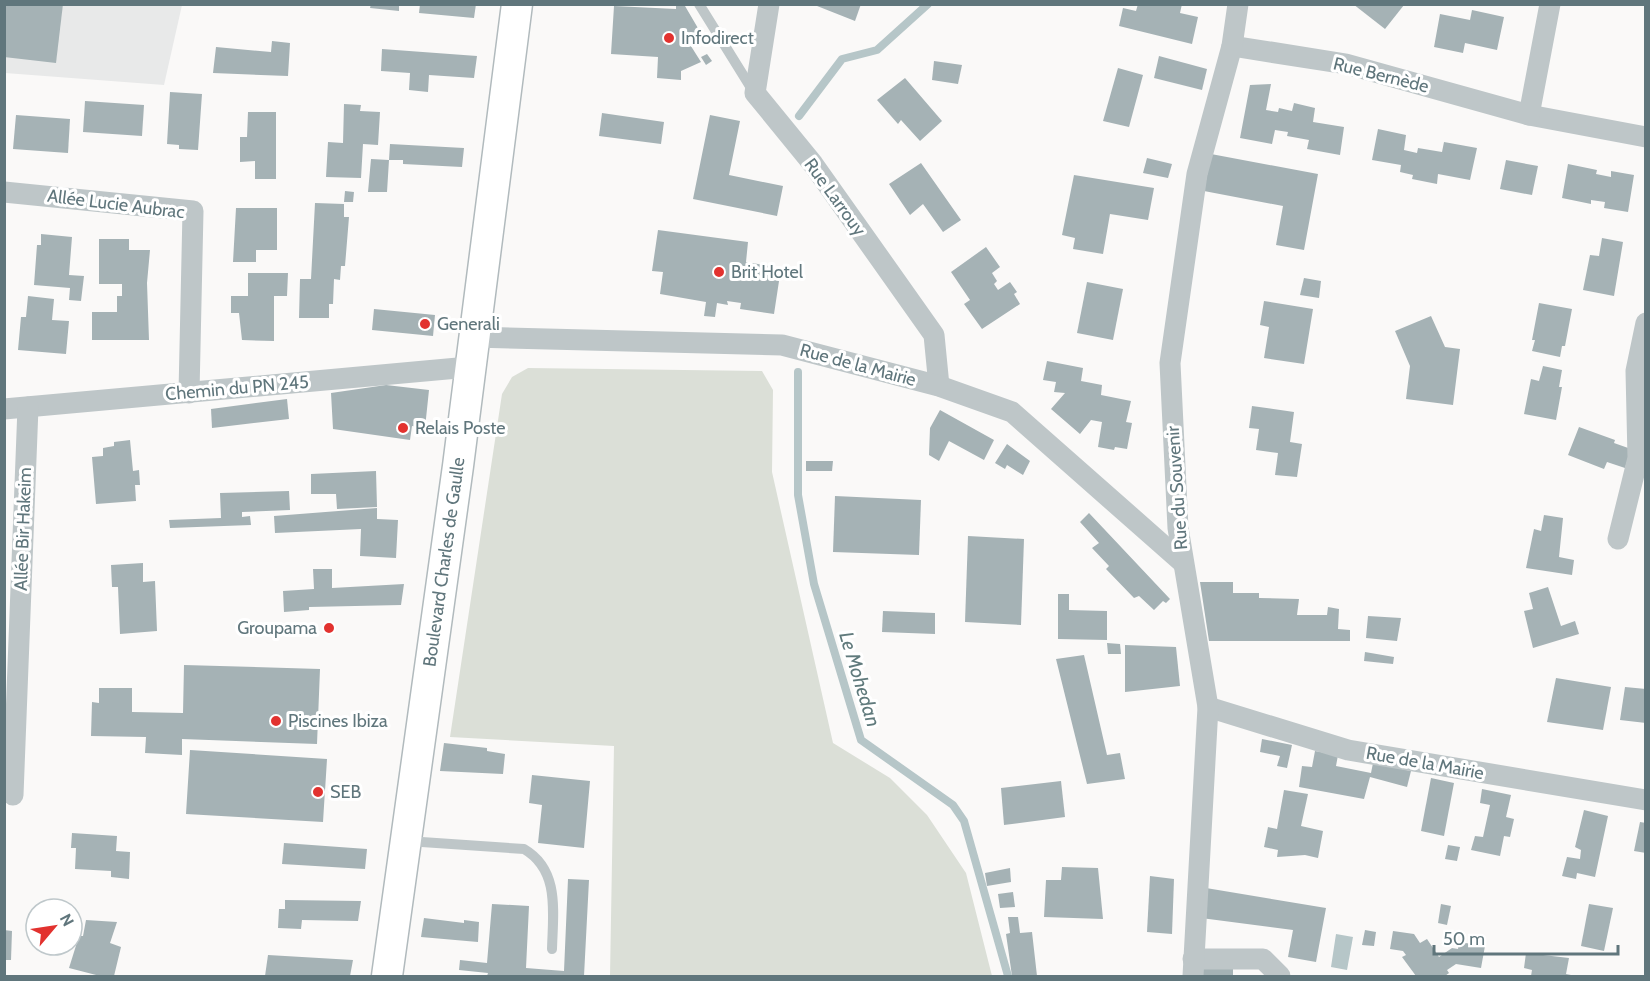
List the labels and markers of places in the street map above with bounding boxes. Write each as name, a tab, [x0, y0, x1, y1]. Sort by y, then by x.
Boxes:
place label: Infodirect	[681, 27, 754, 49]
marker: Infodirect	[662, 31, 676, 45]
place label: Brit Hotel	[731, 261, 804, 283]
marker: Brit Hotel	[712, 265, 726, 279]
place label: Generali	[437, 313, 500, 335]
marker: Generali	[418, 317, 432, 331]
place label: Relais Poste	[415, 417, 506, 439]
marker: Relais Poste	[396, 421, 410, 435]
place label: Groupama	[237, 617, 317, 639]
marker: Groupama	[322, 621, 336, 635]
place label: Piscines Ibiza	[288, 710, 388, 732]
marker: Piscines Ibiza	[269, 714, 283, 728]
place label: SEB	[330, 781, 361, 803]
marker: SEB	[311, 785, 325, 799]

